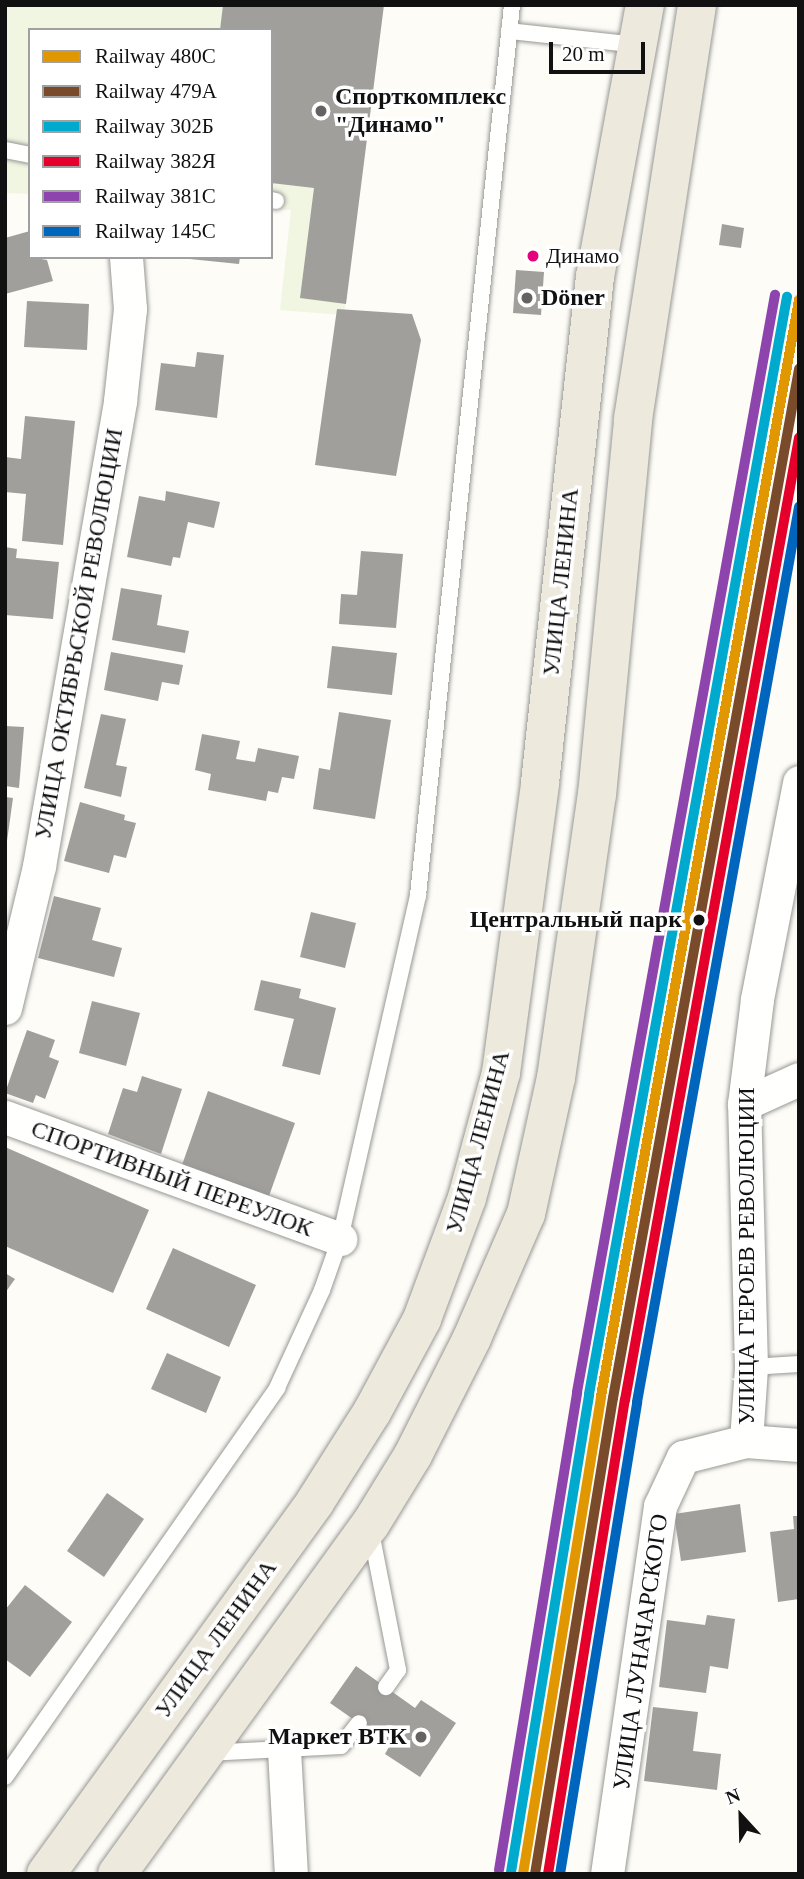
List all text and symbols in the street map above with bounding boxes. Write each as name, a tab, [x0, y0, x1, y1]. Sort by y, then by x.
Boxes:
legend	[28, 28, 273, 259]
scale bar	[552, 28, 648, 72]
text: 20 m	[562, 42, 605, 66]
text: Railway 480С	[95, 44, 216, 68]
text: Railway 479А	[95, 79, 217, 103]
place label: Спорткомплекс "Динамо"	[335, 83, 506, 139]
marker: Спорткомплекс "Динамо"	[313, 103, 329, 119]
text: Railway 302Б	[95, 114, 214, 138]
text: Railway 382Я	[95, 149, 216, 173]
text: Railway 381С	[95, 184, 216, 208]
text: Railway 145С	[95, 219, 216, 243]
place label: Динамо	[546, 243, 619, 269]
marker: Динамо	[526, 249, 540, 263]
place label: Döner	[541, 284, 605, 312]
marker: Döner	[519, 290, 535, 306]
street label: УЛИЦА ОКТЯБРЬСКОЙ РЕВОЛЮЦИИ	[29, 426, 129, 842]
street label: УЛИЦА ЛЕНИНА	[537, 487, 585, 677]
place label: Центральный парк	[470, 906, 682, 934]
marker: Центральный парк	[688, 909, 710, 931]
street label: УЛИЦА ЛЕНИНА	[440, 1047, 516, 1237]
street label: УЛИЦА ГЕРОЕВ РЕВОЛЮЦИИ	[733, 1087, 761, 1425]
street label: СПОРТИВНЫЙ ПЕРЕУЛОК	[27, 1115, 317, 1243]
street label: УЛИЦА ЛУНАЧАРСКОГО	[607, 1512, 675, 1792]
street label: УЛИЦА ЛЕНИНА	[149, 1554, 283, 1724]
place label: Маркет ВТК	[268, 1723, 407, 1751]
marker: Маркет ВТК	[413, 1729, 429, 1745]
north arrow	[706, 1781, 776, 1851]
text: N	[723, 1784, 743, 1808]

